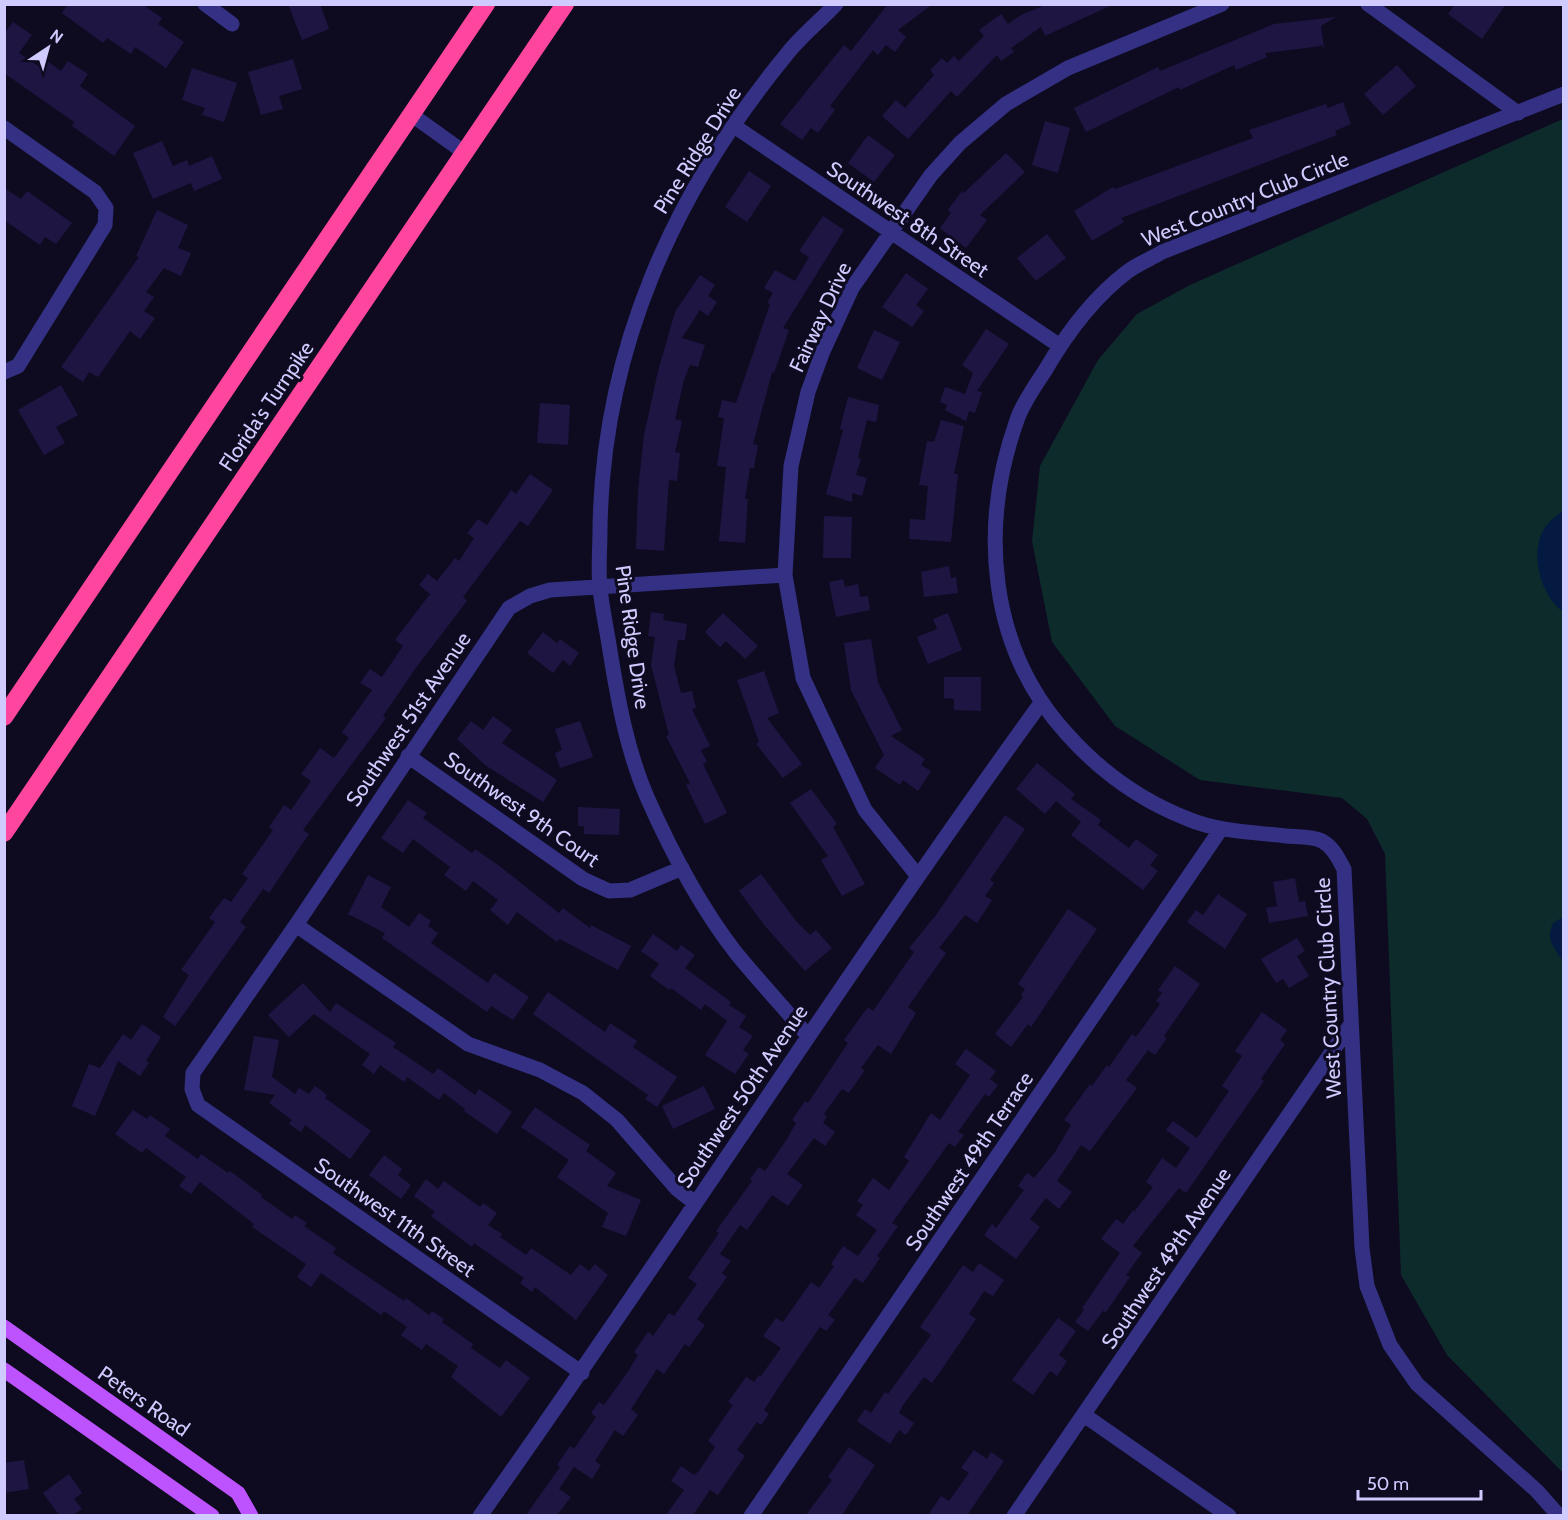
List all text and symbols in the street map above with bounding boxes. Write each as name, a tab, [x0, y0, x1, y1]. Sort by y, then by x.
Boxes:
north arrow	[18, 18, 78, 78]
text: N	[46, 25, 67, 47]
street label: Pine Ridge Drive	[648, 82, 746, 218]
street label: West Country Club Circle	[1138, 146, 1352, 252]
street label: Southwest 8th Street	[823, 156, 993, 282]
street label: Fairway Drive	[784, 258, 856, 376]
street label: Florida's Turnpike	[213, 336, 319, 476]
street label: Pine Ridge Drive	[611, 563, 656, 711]
street label: Southwest 51st Avenue	[340, 627, 476, 811]
street label: Southwest 9th Court	[440, 746, 604, 872]
street label: West Country Club Circle	[1310, 877, 1346, 1099]
street label: Southwest 50th Avenue	[671, 1000, 813, 1192]
street label: Southwest 49th Terrace	[900, 1067, 1038, 1255]
street label: Southwest 11th Street	[310, 1152, 480, 1282]
street label: Southwest 49th Avenue	[1096, 1162, 1236, 1353]
street label: Peters Road	[93, 1360, 195, 1442]
scale bar	[1358, 1463, 1481, 1501]
text: 50 m	[1367, 1473, 1409, 1495]

